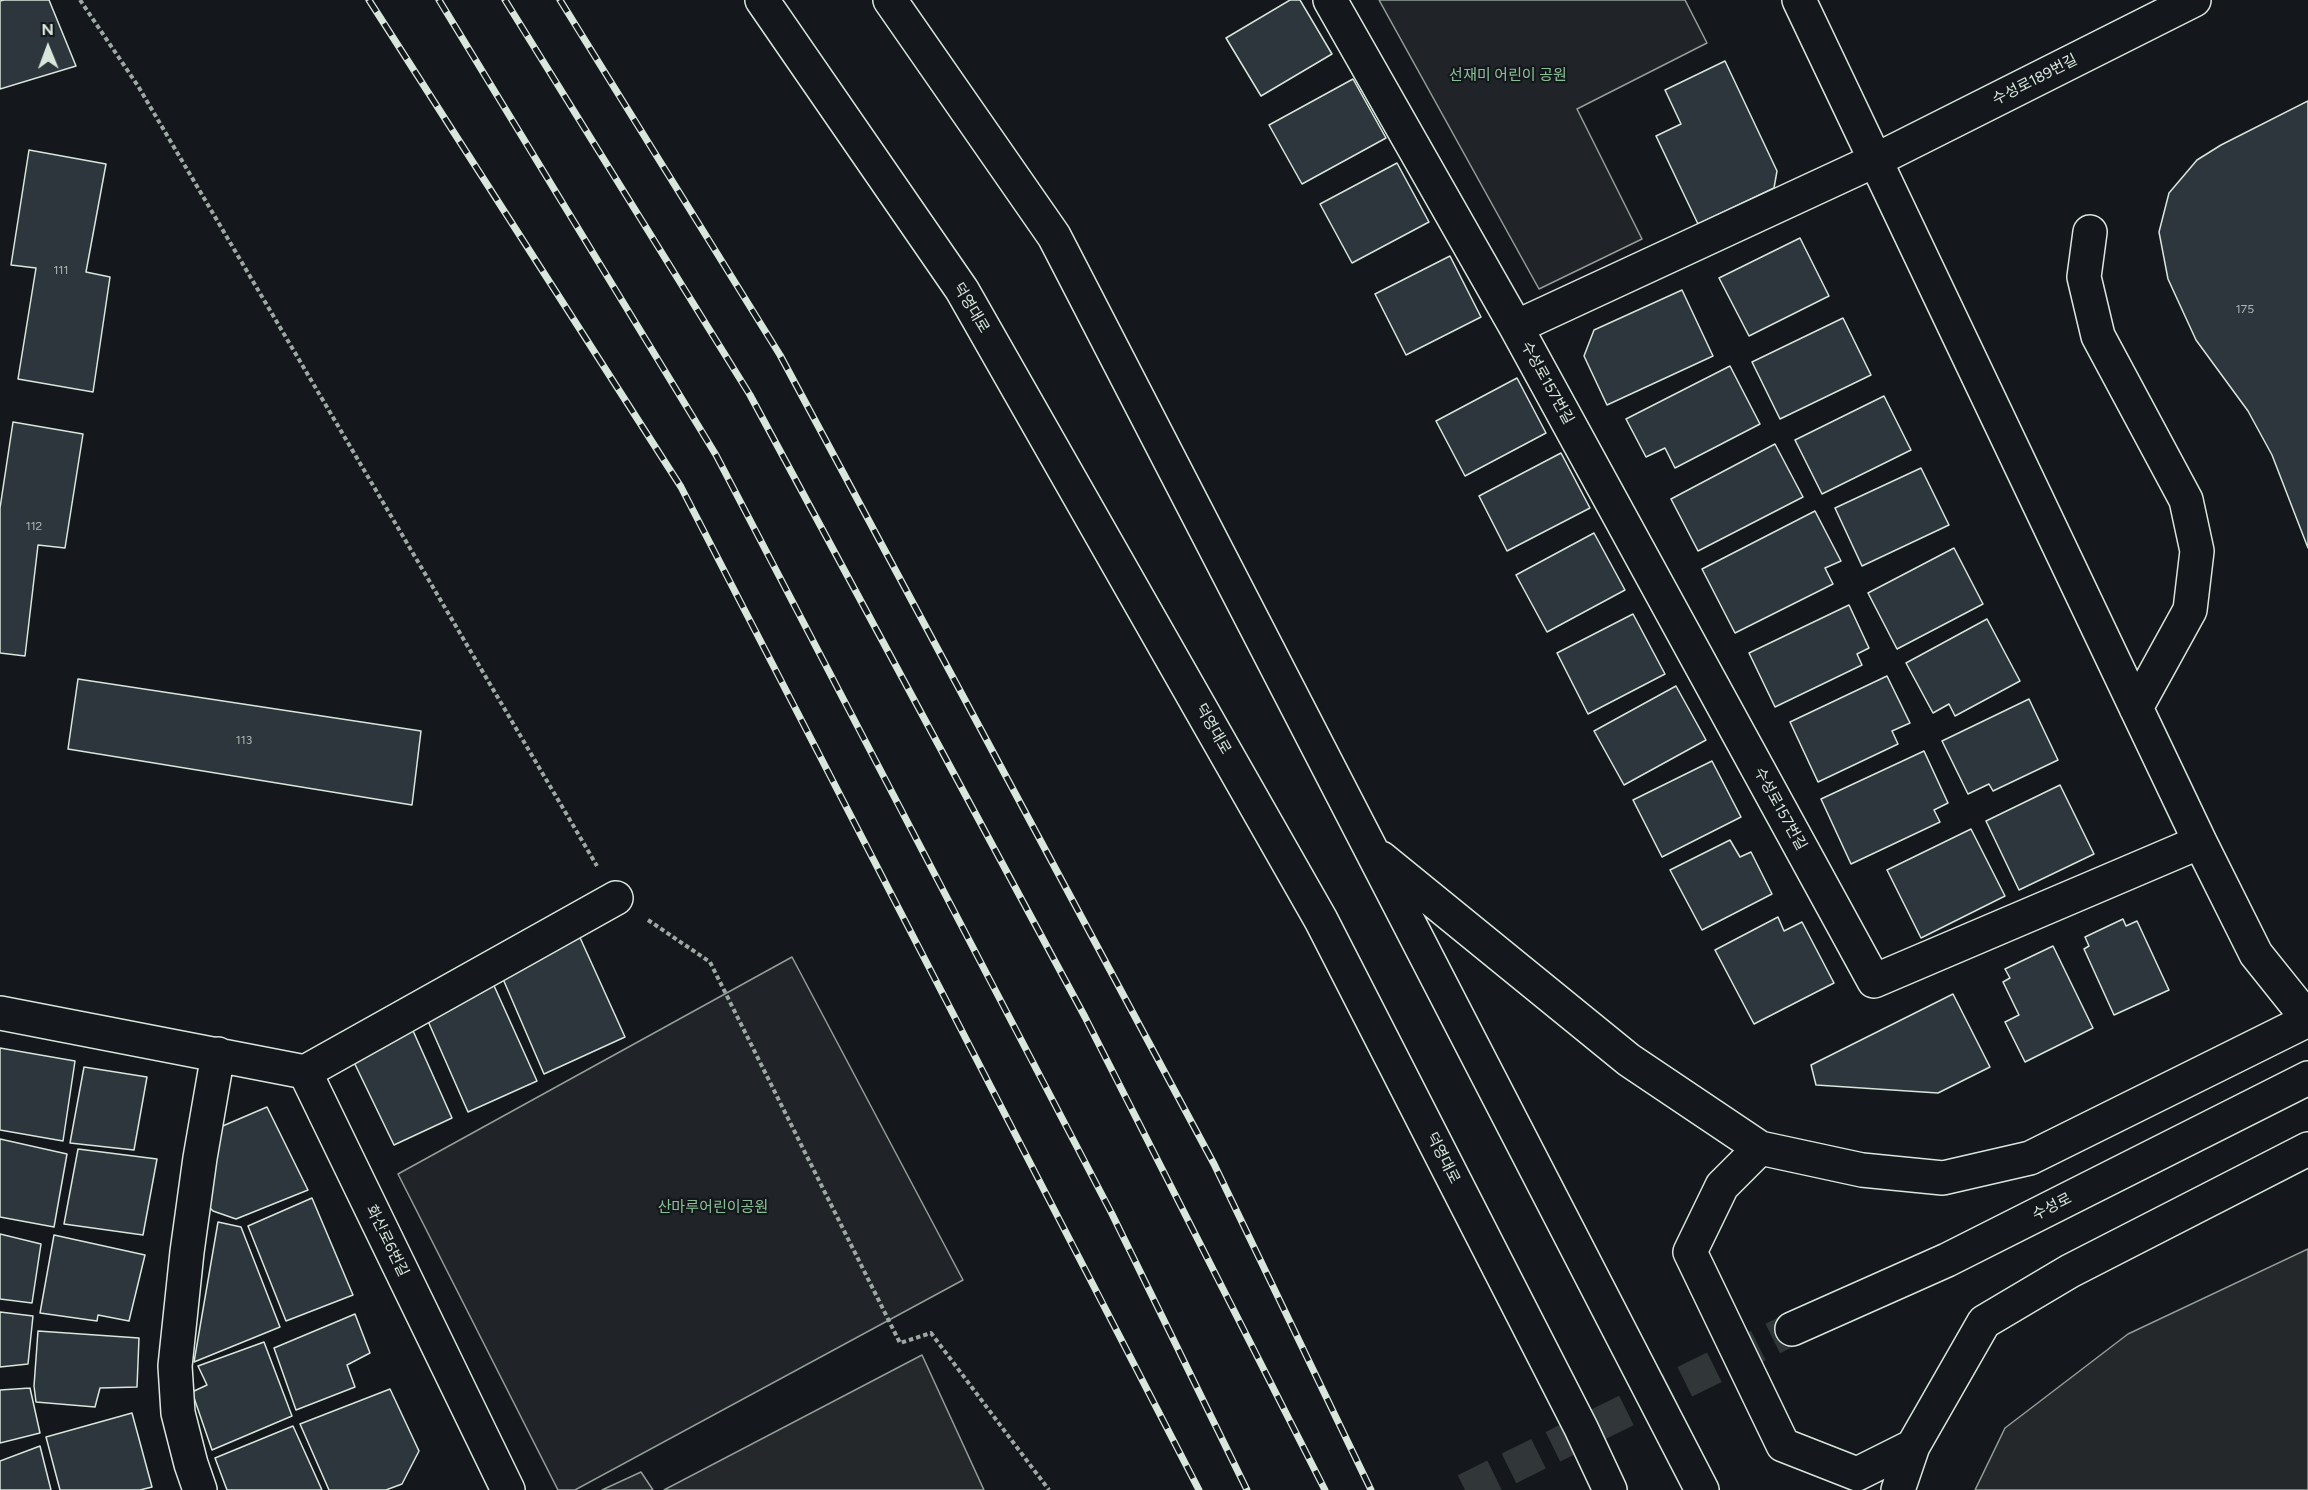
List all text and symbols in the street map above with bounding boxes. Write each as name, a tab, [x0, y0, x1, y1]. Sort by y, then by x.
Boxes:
north arrow	[18, 18, 78, 78]
text: N	[41, 20, 54, 39]
street label: 수성로189번길	[1990, 51, 2080, 109]
park label: 선재미 어린이 공원	[1449, 67, 1567, 85]
house number: 111	[54, 263, 68, 277]
street label: 덕영대로	[949, 280, 993, 336]
house number: 175	[2236, 302, 2254, 316]
street label: 수성로157번길	[1517, 338, 1577, 428]
house number: 112	[26, 519, 42, 533]
street label: 덕영대로	[1191, 701, 1235, 757]
house number: 113	[236, 733, 252, 747]
street label: 수성로157번길	[1750, 764, 1810, 854]
street label: 덕영대로	[1422, 1129, 1464, 1187]
street label: 수성로	[2029, 1190, 2075, 1224]
park label: 산마루어린이공원	[658, 1199, 768, 1217]
street label: 화산로6번길	[362, 1202, 412, 1280]

